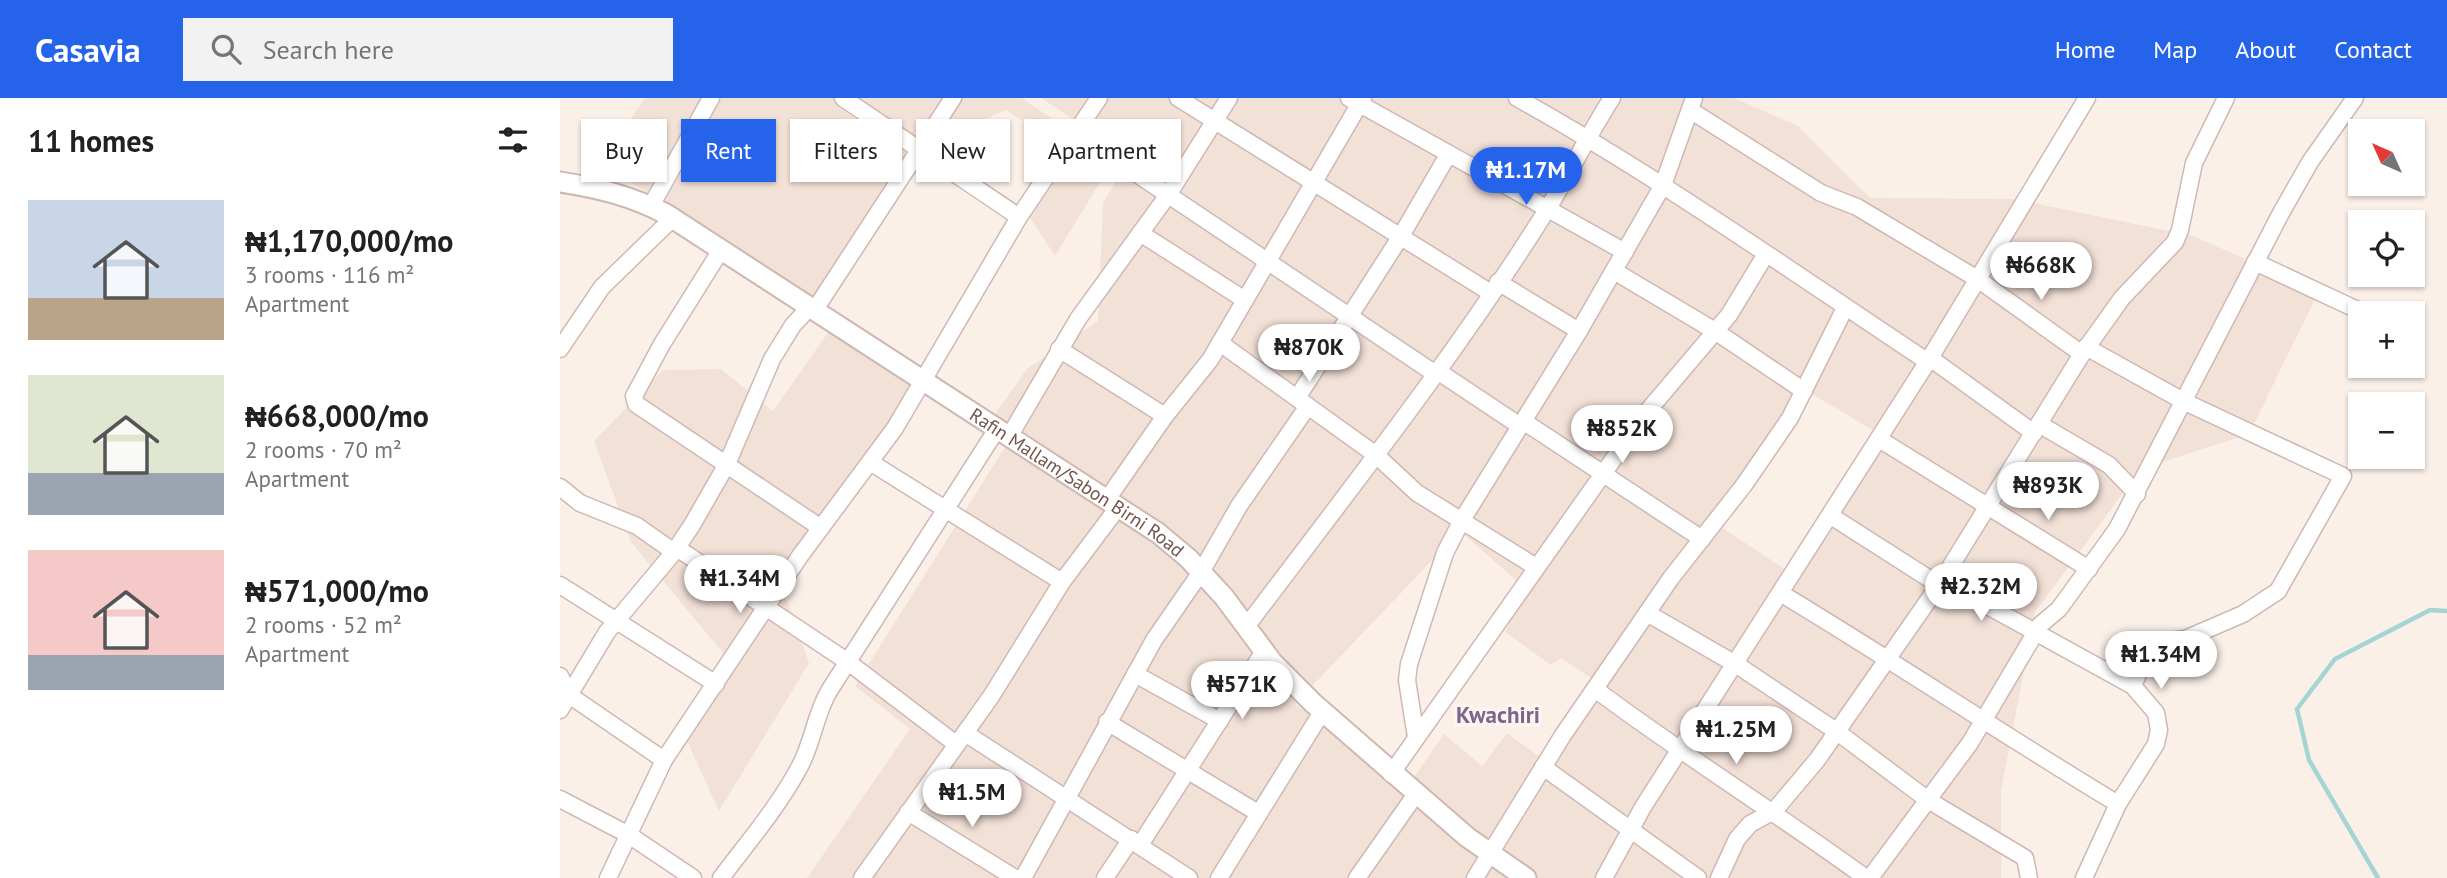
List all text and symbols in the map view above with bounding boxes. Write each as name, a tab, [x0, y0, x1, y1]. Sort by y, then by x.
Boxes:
search box	[183, 18, 673, 81]
text: Casavia	[35, 28, 141, 71]
icon: search	[207, 30, 245, 68]
text: Search here	[263, 33, 394, 66]
text: Home	[2055, 34, 2115, 65]
text: Map	[2153, 34, 2197, 65]
text: About	[2235, 34, 2296, 65]
text: Contact	[2334, 34, 2412, 65]
chip: Buy	[581, 119, 667, 182]
chip: Rent	[681, 119, 776, 182]
chip: Filters	[790, 119, 902, 182]
chip: New	[916, 119, 1010, 182]
chip: Apartment	[1024, 119, 1181, 182]
north arrow	[2348, 119, 2426, 196]
map controls	[2348, 119, 2425, 469]
text: 11 homes	[28, 121, 154, 160]
icon: filters	[494, 121, 532, 159]
pin: ₦1.17M	[1469, 148, 1583, 207]
text: ₦1.17M	[1486, 155, 1566, 184]
button: locate	[2348, 210, 2425, 287]
text: ₦1,170,000/mo	[245, 221, 453, 260]
icon: home	[84, 228, 168, 312]
pin: ₦668K	[1992, 242, 2090, 302]
text: ₦668K	[2006, 250, 2076, 279]
text: 3 rooms · 116 m²	[245, 260, 414, 289]
text: Apartment	[245, 289, 349, 318]
button: +	[2348, 301, 2425, 378]
pin: ₦870K	[1260, 324, 1358, 384]
text: ₦870K	[1274, 332, 1344, 361]
button: −	[2348, 392, 2425, 469]
text: ₦668,000/mo	[245, 396, 429, 435]
street label: Rafin Mallam/Sabon Birni Road	[965, 402, 1189, 562]
icon: home	[84, 403, 168, 487]
pin: ₦852K	[1573, 406, 1671, 465]
text: ₦852K	[1587, 413, 1657, 442]
text: 2 rooms · 70 m²	[245, 435, 402, 464]
pin: ₦893K	[1999, 462, 2097, 522]
text: Apartment	[245, 464, 349, 493]
text: ₦893K	[2013, 470, 2083, 499]
pin: ₦1.34M	[683, 556, 797, 615]
text: ₦1.34M	[700, 563, 780, 592]
pin: ₦2.32M	[1924, 564, 2038, 623]
text: ₦571,000/mo	[245, 571, 429, 610]
text: ₦2.32M	[1941, 571, 2021, 600]
icon: home	[84, 578, 168, 662]
text: 2 rooms · 52 m²	[245, 610, 402, 639]
pin: ₦1.34M	[2104, 632, 2218, 691]
text: Apartment	[245, 639, 349, 668]
text: ₦1.34M	[2121, 639, 2201, 668]
pin: ₦571K	[1193, 662, 1291, 721]
text: ₦571K	[1207, 669, 1277, 698]
district label: Kwachiri	[1456, 700, 1540, 729]
pin: ₦1.25M	[1679, 706, 1793, 766]
text: ₦1.25M	[1696, 714, 1776, 743]
pin: ₦1.5M	[923, 770, 1021, 829]
text: ₦1.5M	[939, 777, 1005, 806]

